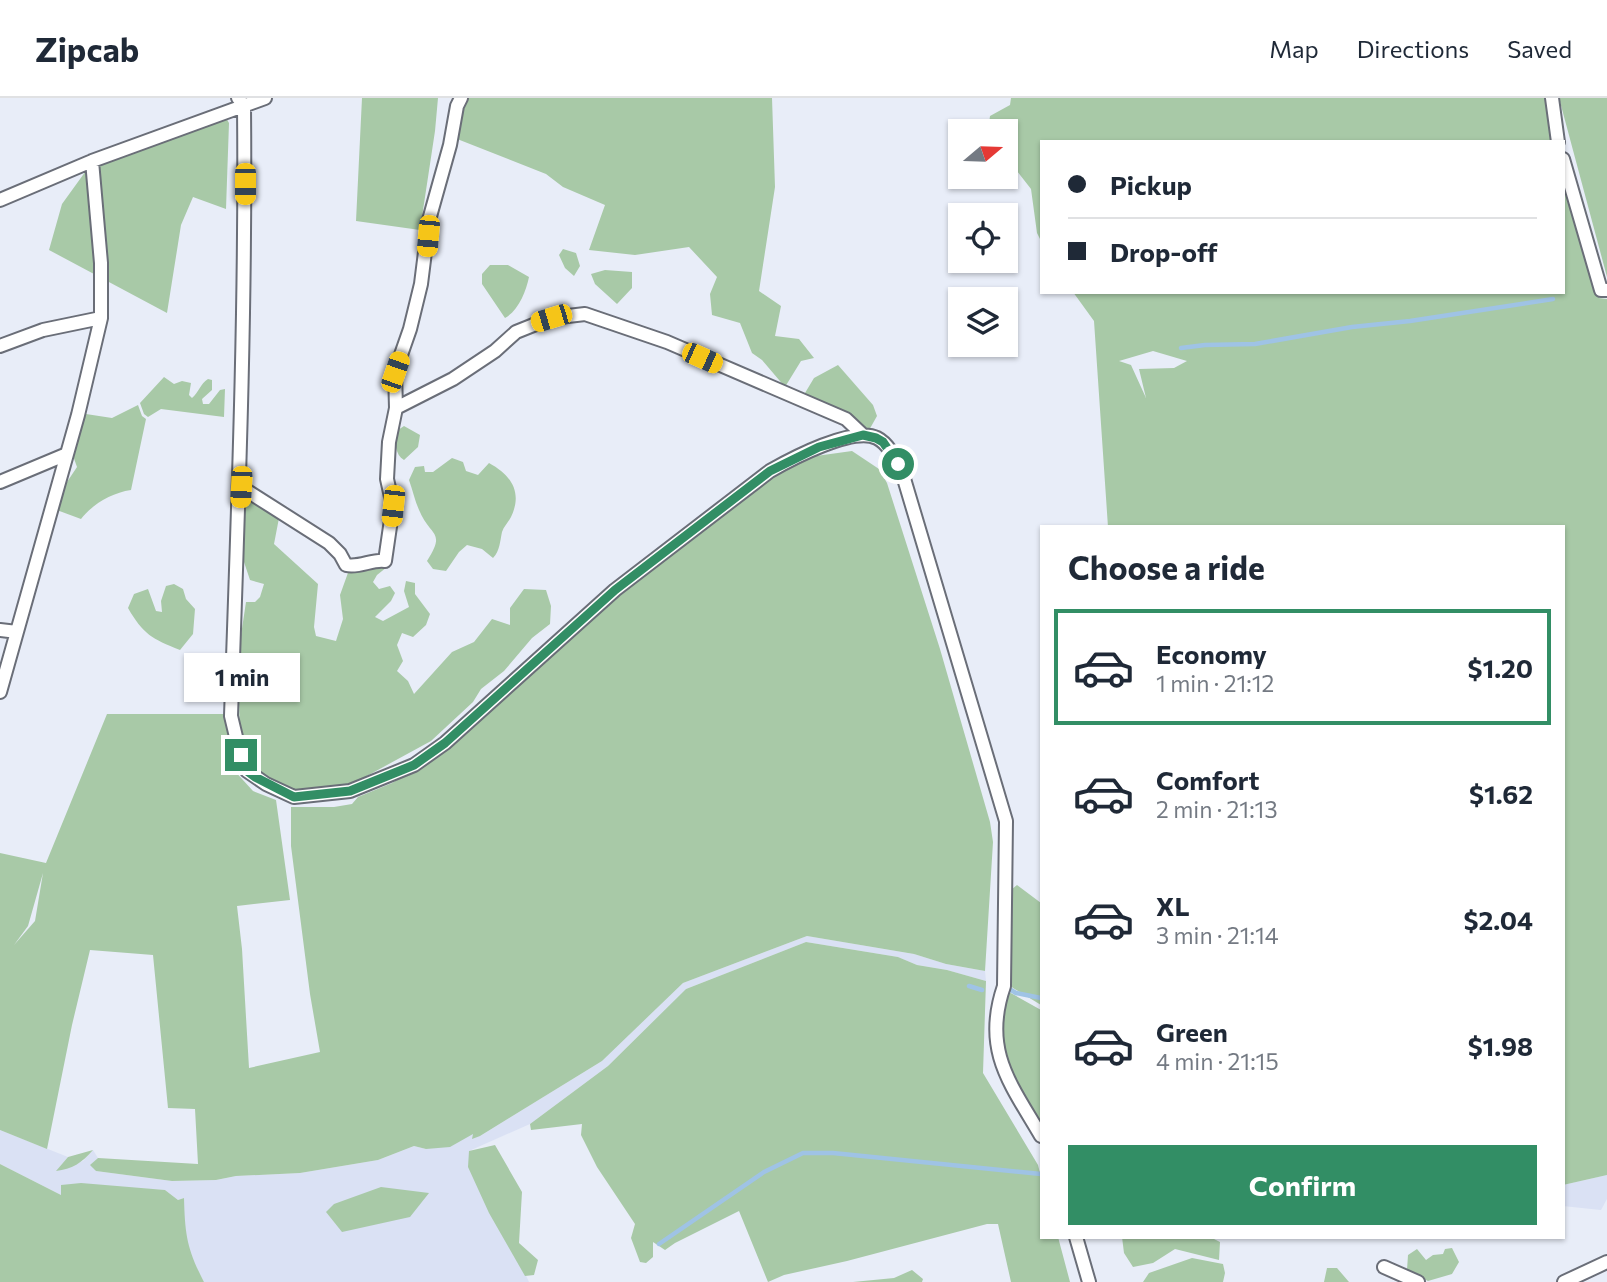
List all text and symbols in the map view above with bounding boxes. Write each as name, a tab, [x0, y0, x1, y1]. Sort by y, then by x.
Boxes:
text: Zipcab	[35, 28, 139, 69]
text: Map	[1269, 34, 1319, 63]
text: Directions	[1357, 34, 1469, 63]
text: Saved	[1507, 34, 1572, 63]
north arrow	[948, 119, 1018, 189]
map controls	[948, 119, 1018, 357]
car	[235, 163, 256, 205]
text: Pickup	[1110, 169, 1192, 200]
button: locate	[948, 203, 1018, 273]
car	[416, 214, 441, 258]
text: Drop-off	[1110, 236, 1217, 267]
button: layers	[948, 287, 1018, 357]
car	[528, 302, 575, 334]
car	[679, 340, 726, 376]
car	[379, 349, 412, 395]
route start	[882, 448, 914, 480]
car	[230, 465, 253, 509]
car	[381, 484, 406, 528]
text: Choose a ride	[1068, 547, 1265, 587]
icon: car	[1072, 636, 1135, 699]
text: Economy	[1156, 638, 1267, 669]
text: $1.20	[1468, 652, 1533, 683]
callout: 1 min	[183, 654, 299, 702]
text: 1 min	[215, 663, 269, 691]
text: 1 min · 21:12	[1156, 669, 1274, 697]
route end	[225, 739, 257, 771]
icon: car	[1072, 762, 1135, 825]
text: Comfort	[1156, 764, 1259, 795]
text: $1.62	[1469, 778, 1533, 809]
text: 2 min · 21:13	[1156, 795, 1278, 823]
icon: car	[1072, 888, 1135, 951]
text: XL	[1156, 890, 1190, 921]
text: $2.04	[1464, 904, 1533, 935]
text: 3 min · 21:14	[1156, 921, 1279, 949]
icon: car	[1072, 1014, 1135, 1077]
text: Green	[1156, 1016, 1228, 1047]
text: $1.98	[1468, 1030, 1533, 1061]
text: 4 min · 21:15	[1156, 1047, 1279, 1075]
button: Confirm	[1068, 1145, 1537, 1225]

